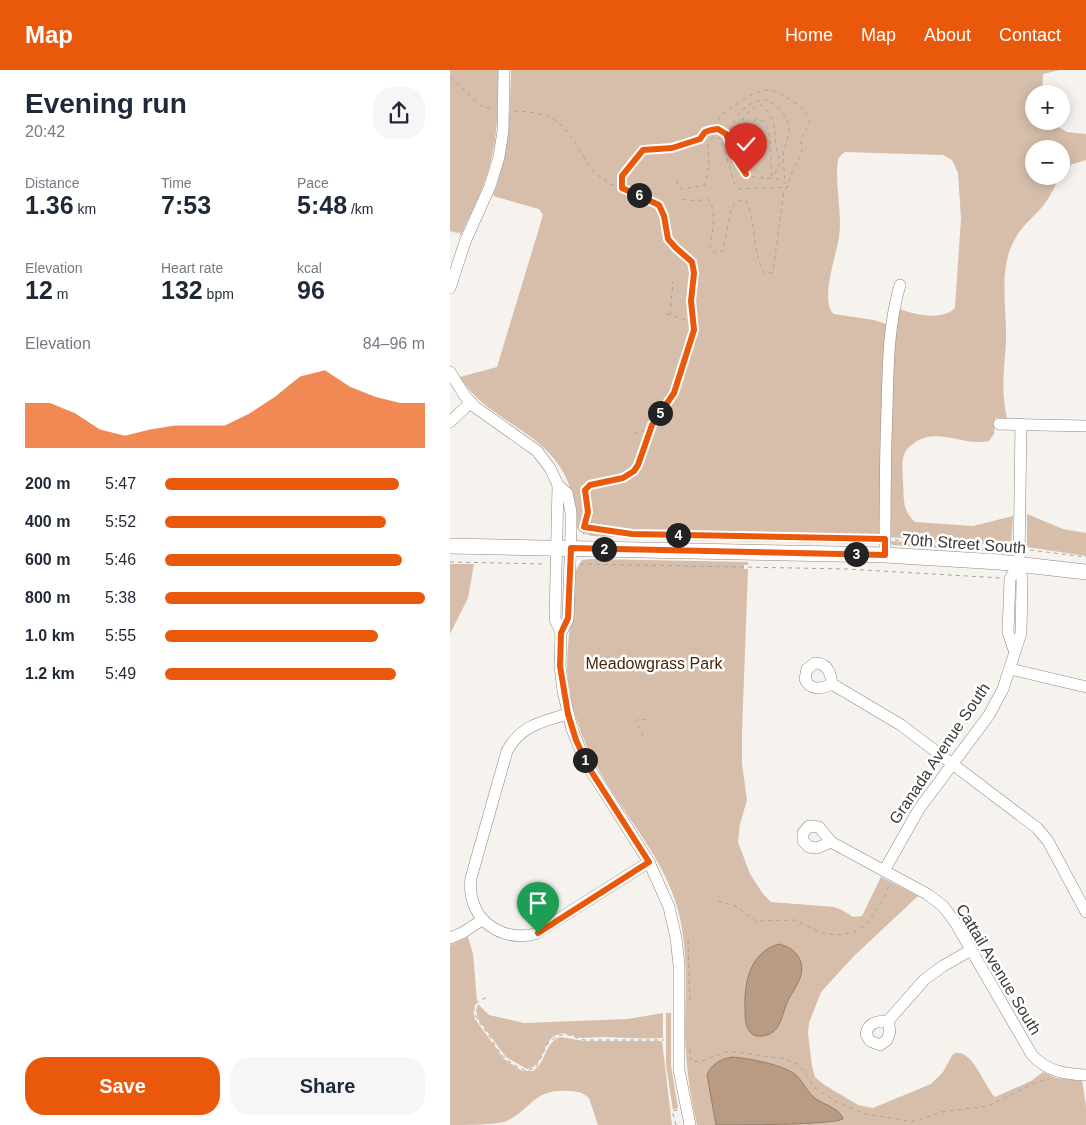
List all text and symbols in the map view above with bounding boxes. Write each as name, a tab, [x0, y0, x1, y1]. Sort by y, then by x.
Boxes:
text: Map	[25, 21, 73, 48]
text: Home	[785, 25, 833, 45]
text: Map	[861, 25, 896, 45]
text: About	[924, 25, 971, 45]
text: Contact	[999, 25, 1061, 45]
map controls	[1025, 85, 1070, 185]
button: +	[1025, 85, 1070, 130]
button: share	[373, 87, 425, 139]
text: Evening run	[25, 88, 187, 119]
text: 20:42	[25, 123, 65, 140]
pin	[725, 123, 767, 174]
icon: check	[732, 130, 760, 158]
button: −	[1025, 140, 1070, 185]
text: Distance	[25, 175, 79, 191]
text: Time	[161, 175, 192, 191]
text: Pace	[297, 175, 329, 191]
pin: 6	[626, 182, 652, 208]
text: 6	[636, 187, 643, 203]
text: 1.36	[25, 191, 74, 219]
text: 7:53	[161, 191, 211, 219]
text: 5:48	[297, 191, 347, 219]
text: km	[74, 201, 96, 217]
text: /km	[347, 201, 374, 217]
text: Elevation	[25, 260, 83, 276]
text: Heart rate	[161, 260, 223, 276]
text: kcal	[297, 260, 322, 276]
text: 12	[25, 276, 53, 304]
text: 132	[161, 276, 203, 304]
text: 96	[297, 276, 325, 304]
text: m	[53, 286, 68, 302]
text: bpm	[203, 286, 234, 302]
text: Elevation	[25, 335, 91, 352]
text: 84–96 m	[363, 335, 425, 352]
pin: 5	[648, 400, 672, 426]
text: 5	[657, 405, 664, 421]
text: 200 m	[25, 475, 70, 492]
text: 5:47	[105, 475, 136, 492]
text: 400 m	[25, 513, 70, 530]
text: 5:52	[105, 513, 136, 530]
pin: 4	[666, 522, 690, 548]
text: 4	[675, 527, 682, 543]
street label: 70th Street South	[901, 531, 1027, 556]
pin: 2	[592, 536, 616, 562]
text: 2	[601, 541, 608, 557]
pin: 3	[844, 542, 868, 566]
text: 3	[853, 546, 860, 562]
text: 600 m	[25, 551, 70, 568]
text: 5:46	[105, 551, 136, 568]
text: 800 m	[25, 589, 70, 606]
text: 5:38	[105, 589, 136, 606]
text: 1.0 km	[25, 627, 75, 644]
text: 5:55	[105, 627, 136, 644]
park label: Meadowgrass Park	[586, 655, 723, 672]
text: 1.2 km	[25, 665, 75, 682]
text: 5:49	[105, 665, 136, 682]
street label: Granada Avenue South	[886, 680, 993, 827]
pin: 1	[572, 748, 598, 772]
text: 1	[582, 752, 589, 768]
pin	[517, 882, 559, 933]
icon: arrive	[524, 889, 552, 917]
street label: Cattail Avenue South	[953, 901, 1044, 1038]
button: Save	[25, 1057, 220, 1115]
button: Share	[230, 1057, 425, 1115]

